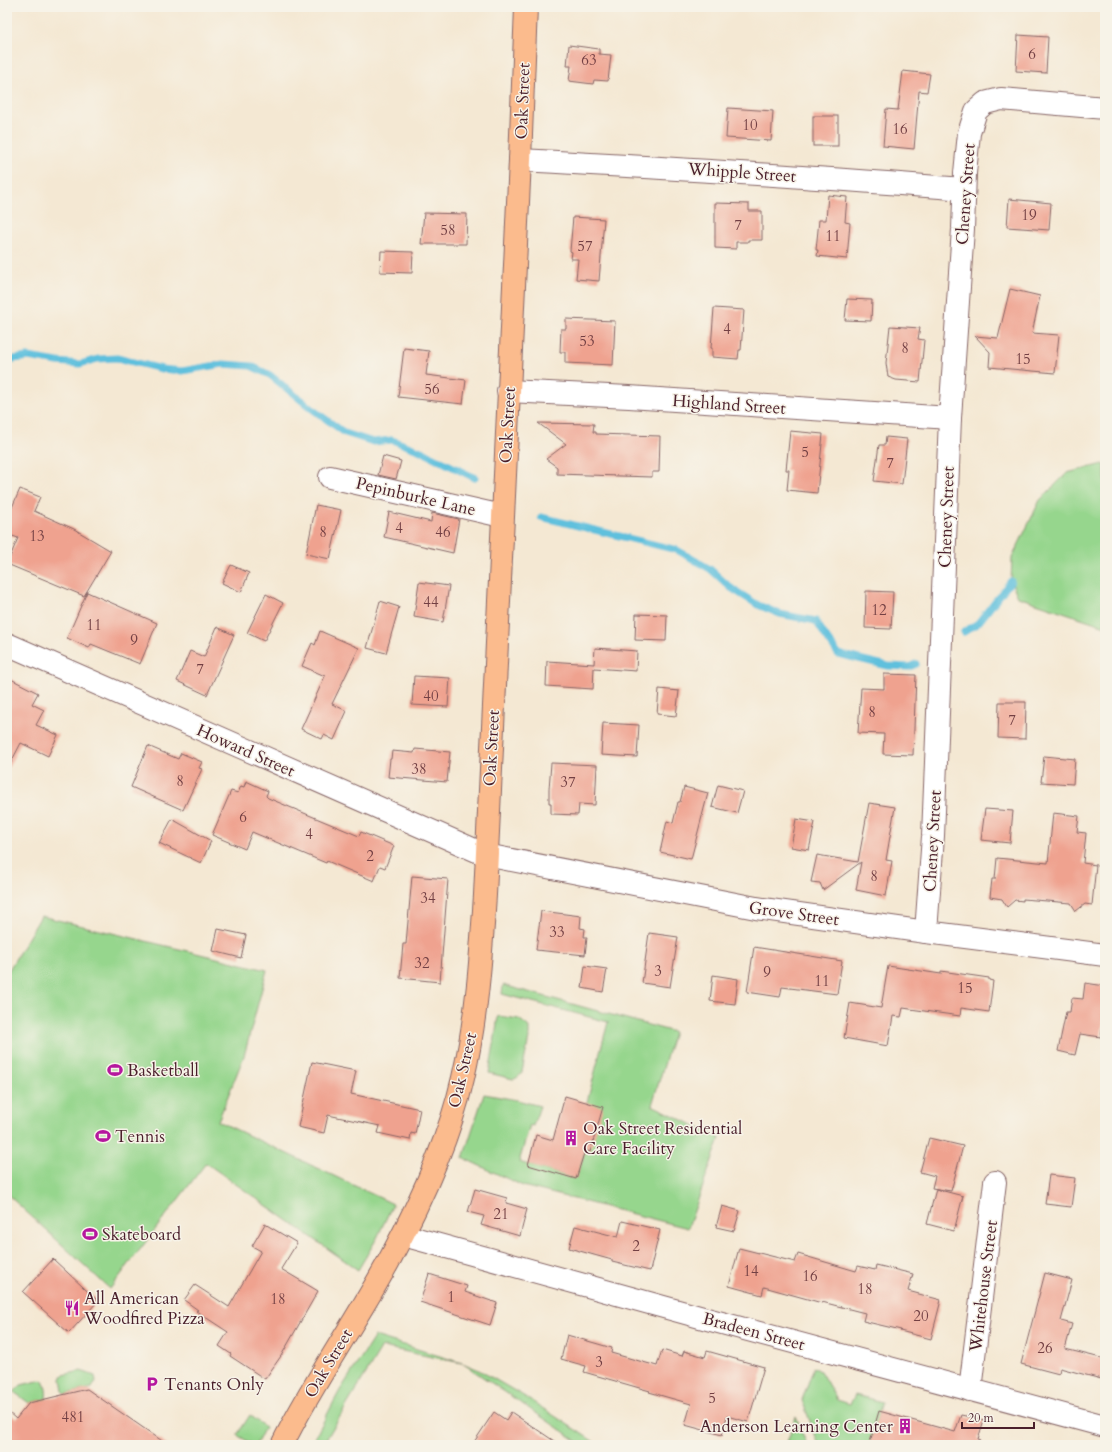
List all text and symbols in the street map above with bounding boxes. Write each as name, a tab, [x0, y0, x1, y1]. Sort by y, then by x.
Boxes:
house number: 6	[1028, 44, 1036, 64]
house number: 63	[581, 50, 597, 70]
street label: Oak Street	[510, 62, 535, 140]
house number: 10	[742, 115, 758, 135]
house number: 16	[892, 119, 908, 139]
street label: Cheney Street	[950, 142, 981, 246]
street label: Whipple Street	[686, 157, 798, 188]
house number: 19	[1021, 205, 1037, 225]
house number: 7	[734, 215, 742, 235]
house number: 58	[440, 220, 456, 240]
house number: 11	[825, 226, 841, 246]
house number: 57	[577, 236, 593, 256]
house number: 4	[723, 319, 731, 339]
house number: 53	[579, 331, 595, 351]
house number: 8	[901, 338, 909, 358]
house number: 15	[1015, 349, 1031, 369]
house number: 56	[424, 379, 440, 399]
street label: Oak Street	[494, 386, 521, 464]
street label: Highland Street	[671, 389, 787, 420]
house number: 5	[801, 442, 809, 462]
house number: 7	[886, 453, 894, 473]
street label: Cheney Street	[933, 465, 960, 568]
street label: Pepinburke Lane	[354, 472, 478, 521]
house number: 4	[395, 518, 403, 538]
house number: 8	[319, 522, 327, 542]
house number: 46	[435, 522, 451, 542]
house number: 13	[29, 526, 45, 546]
house number: 44	[423, 592, 439, 612]
house number: 12	[871, 600, 887, 620]
house number: 11	[86, 615, 102, 635]
house number: 9	[130, 630, 138, 650]
house number: 7	[196, 659, 204, 679]
house number: 40	[423, 686, 439, 706]
house number: 8	[868, 702, 876, 722]
street label: Oak Street	[478, 709, 505, 787]
house number: 7	[1008, 710, 1016, 730]
street label: Howard Street	[193, 719, 299, 783]
house number: 38	[411, 759, 427, 779]
house number: 8	[176, 771, 184, 791]
house number: 37	[560, 772, 576, 792]
street label: Cheney Street	[918, 789, 947, 893]
house number: 6	[239, 807, 247, 827]
house number: 4	[305, 824, 313, 844]
house number: 2	[366, 846, 374, 866]
house number: 8	[870, 866, 878, 886]
house number: 34	[420, 888, 436, 908]
street label: Grove Street	[747, 896, 841, 931]
house number: 33	[549, 922, 565, 942]
house number: 32	[414, 953, 430, 973]
house number: 3	[654, 961, 662, 981]
house number: 9	[763, 962, 771, 982]
house number: 11	[814, 971, 830, 991]
house number: 15	[957, 978, 973, 998]
street label: Oak Street	[443, 1030, 482, 1110]
place label: Basketball	[127, 1059, 200, 1082]
sports icon: Basketball	[106, 1061, 124, 1079]
place label: Oak Street Residential Care Facility	[583, 1117, 743, 1160]
place label: Tennis	[115, 1125, 165, 1148]
sports icon: Tennis	[94, 1127, 112, 1145]
building icon: Oak Street Residential Care Facility	[562, 1129, 580, 1147]
house number: 21	[493, 1204, 509, 1224]
street label: Whitehouse Street	[964, 1218, 1003, 1354]
place label: Skateboard	[102, 1223, 181, 1246]
sports icon: Skateboard	[81, 1225, 99, 1243]
house number: 2	[632, 1236, 640, 1256]
house number: 14	[743, 1261, 759, 1281]
house number: 16	[802, 1266, 818, 1286]
house number: 18	[857, 1279, 873, 1299]
place label: All American Woodfired Pizza	[83, 1287, 205, 1330]
house number: 1	[447, 1287, 455, 1307]
house number: 18	[270, 1289, 286, 1309]
restaurant icon: All American Woodfired Pizza	[63, 1299, 81, 1317]
house number: 20	[913, 1306, 929, 1326]
street label: Bradeen Street	[700, 1307, 808, 1356]
street label: Oak Street	[299, 1324, 358, 1402]
house number: 26	[1037, 1338, 1053, 1358]
house number: 3	[595, 1352, 603, 1372]
place label: Tenants Only	[164, 1373, 264, 1396]
parking icon: Tenants Only	[143, 1375, 161, 1393]
house number: 5	[708, 1388, 716, 1408]
scale bar	[962, 1404, 1034, 1430]
house number: 481	[61, 1407, 85, 1427]
text: 20 m	[968, 1410, 995, 1426]
place label: Anderson Learning Center	[700, 1415, 894, 1438]
building icon: Anderson Learning Center	[896, 1417, 914, 1435]

